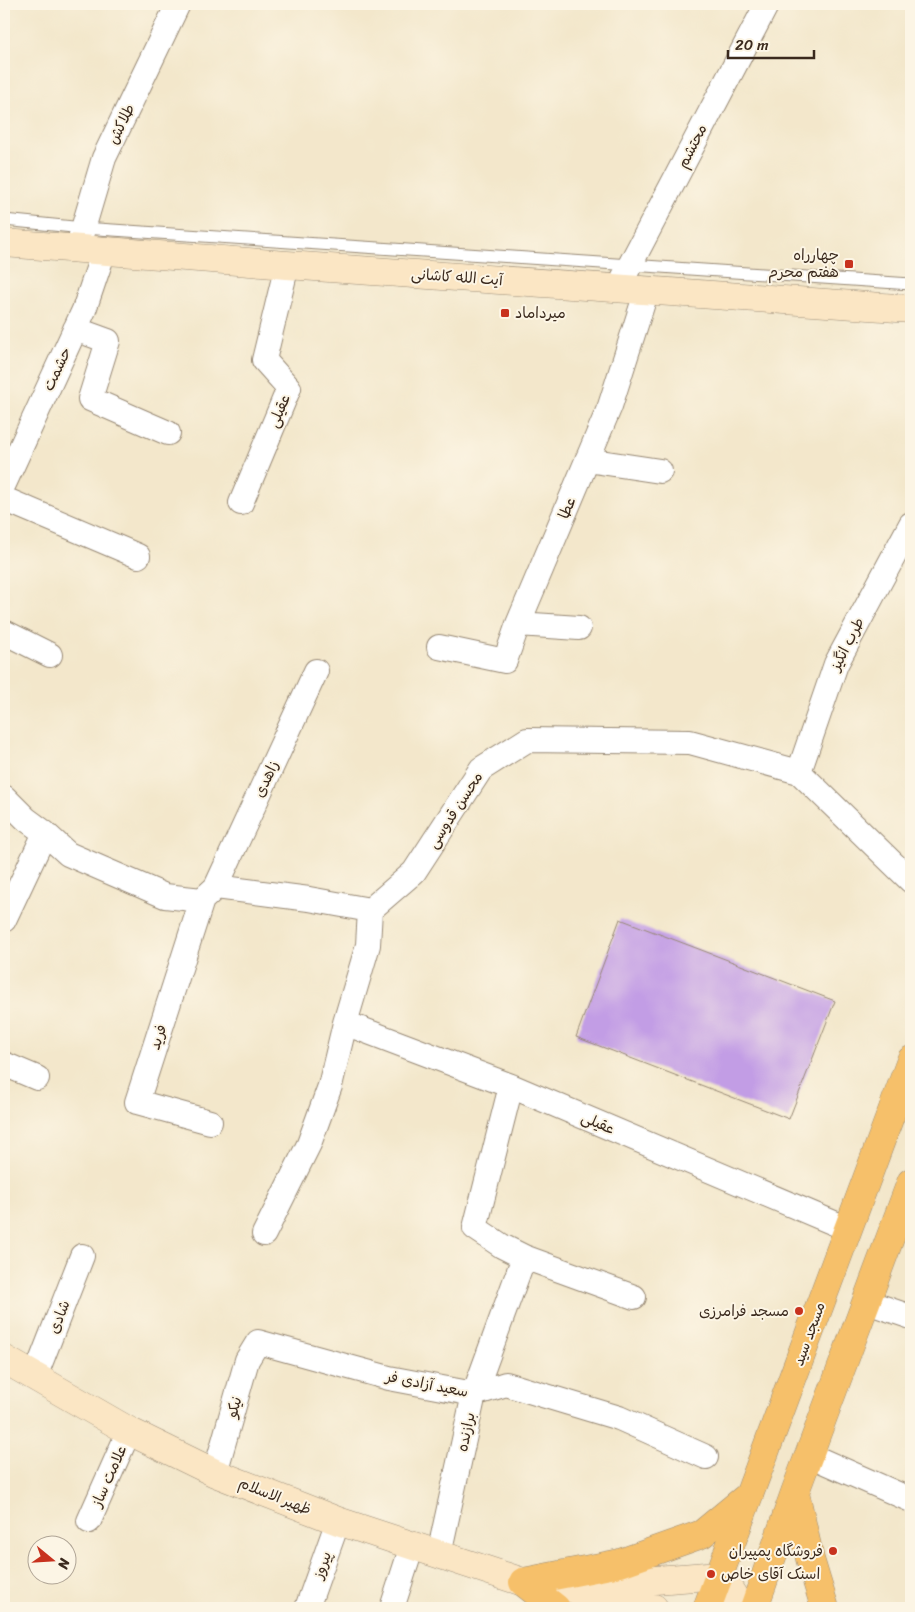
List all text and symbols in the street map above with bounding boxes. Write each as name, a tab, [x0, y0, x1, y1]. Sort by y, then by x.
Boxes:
scale bar	[728, 28, 814, 60]
text: 20 m	[735, 32, 769, 58]
street label: طلاکش	[100, 99, 142, 149]
street label: محتشم	[670, 119, 714, 173]
place label: چهارراه هفتم محرم	[768, 242, 839, 285]
marker: چهارراه هفتم محرم	[843, 258, 855, 270]
street label: آیت الله کاشانی	[410, 261, 505, 293]
place label: میرداماد	[515, 300, 566, 326]
marker: میرداماد	[499, 307, 511, 319]
street label: حشمت	[35, 343, 79, 395]
street label: عقیلی	[260, 390, 298, 432]
street label: عطا	[551, 493, 583, 523]
street label: طرب انگیز	[822, 613, 872, 677]
street label: زاهدی	[246, 756, 286, 802]
street label: محسن قدوسی	[420, 766, 490, 854]
street label: فرید	[142, 1021, 174, 1053]
street label: عقیلی	[577, 1104, 619, 1142]
street label: شادی	[41, 1296, 77, 1338]
place label: مسجد فرامرزی	[699, 1298, 789, 1324]
street label: مسجد سید	[785, 1298, 833, 1370]
marker: مسجد فرامرزی	[793, 1305, 805, 1317]
street label: سعید آزادی فر	[381, 1363, 471, 1405]
street label: نیکو	[218, 1393, 249, 1422]
street label: برازنده	[449, 1410, 483, 1454]
street label: علامت ساز	[83, 1441, 134, 1512]
street label: ظهیر الاسلام	[235, 1470, 315, 1522]
north arrow	[28, 1534, 78, 1584]
place label: فروشگاه پمپیران	[729, 1538, 823, 1564]
marker: فروشگاه پمپیران	[827, 1545, 839, 1557]
street label: پیروز	[305, 1548, 339, 1583]
text: N	[50, 1554, 78, 1573]
place label: اسنک آقای خاص	[721, 1561, 820, 1587]
marker: اسنک آقای خاص	[705, 1568, 717, 1580]

